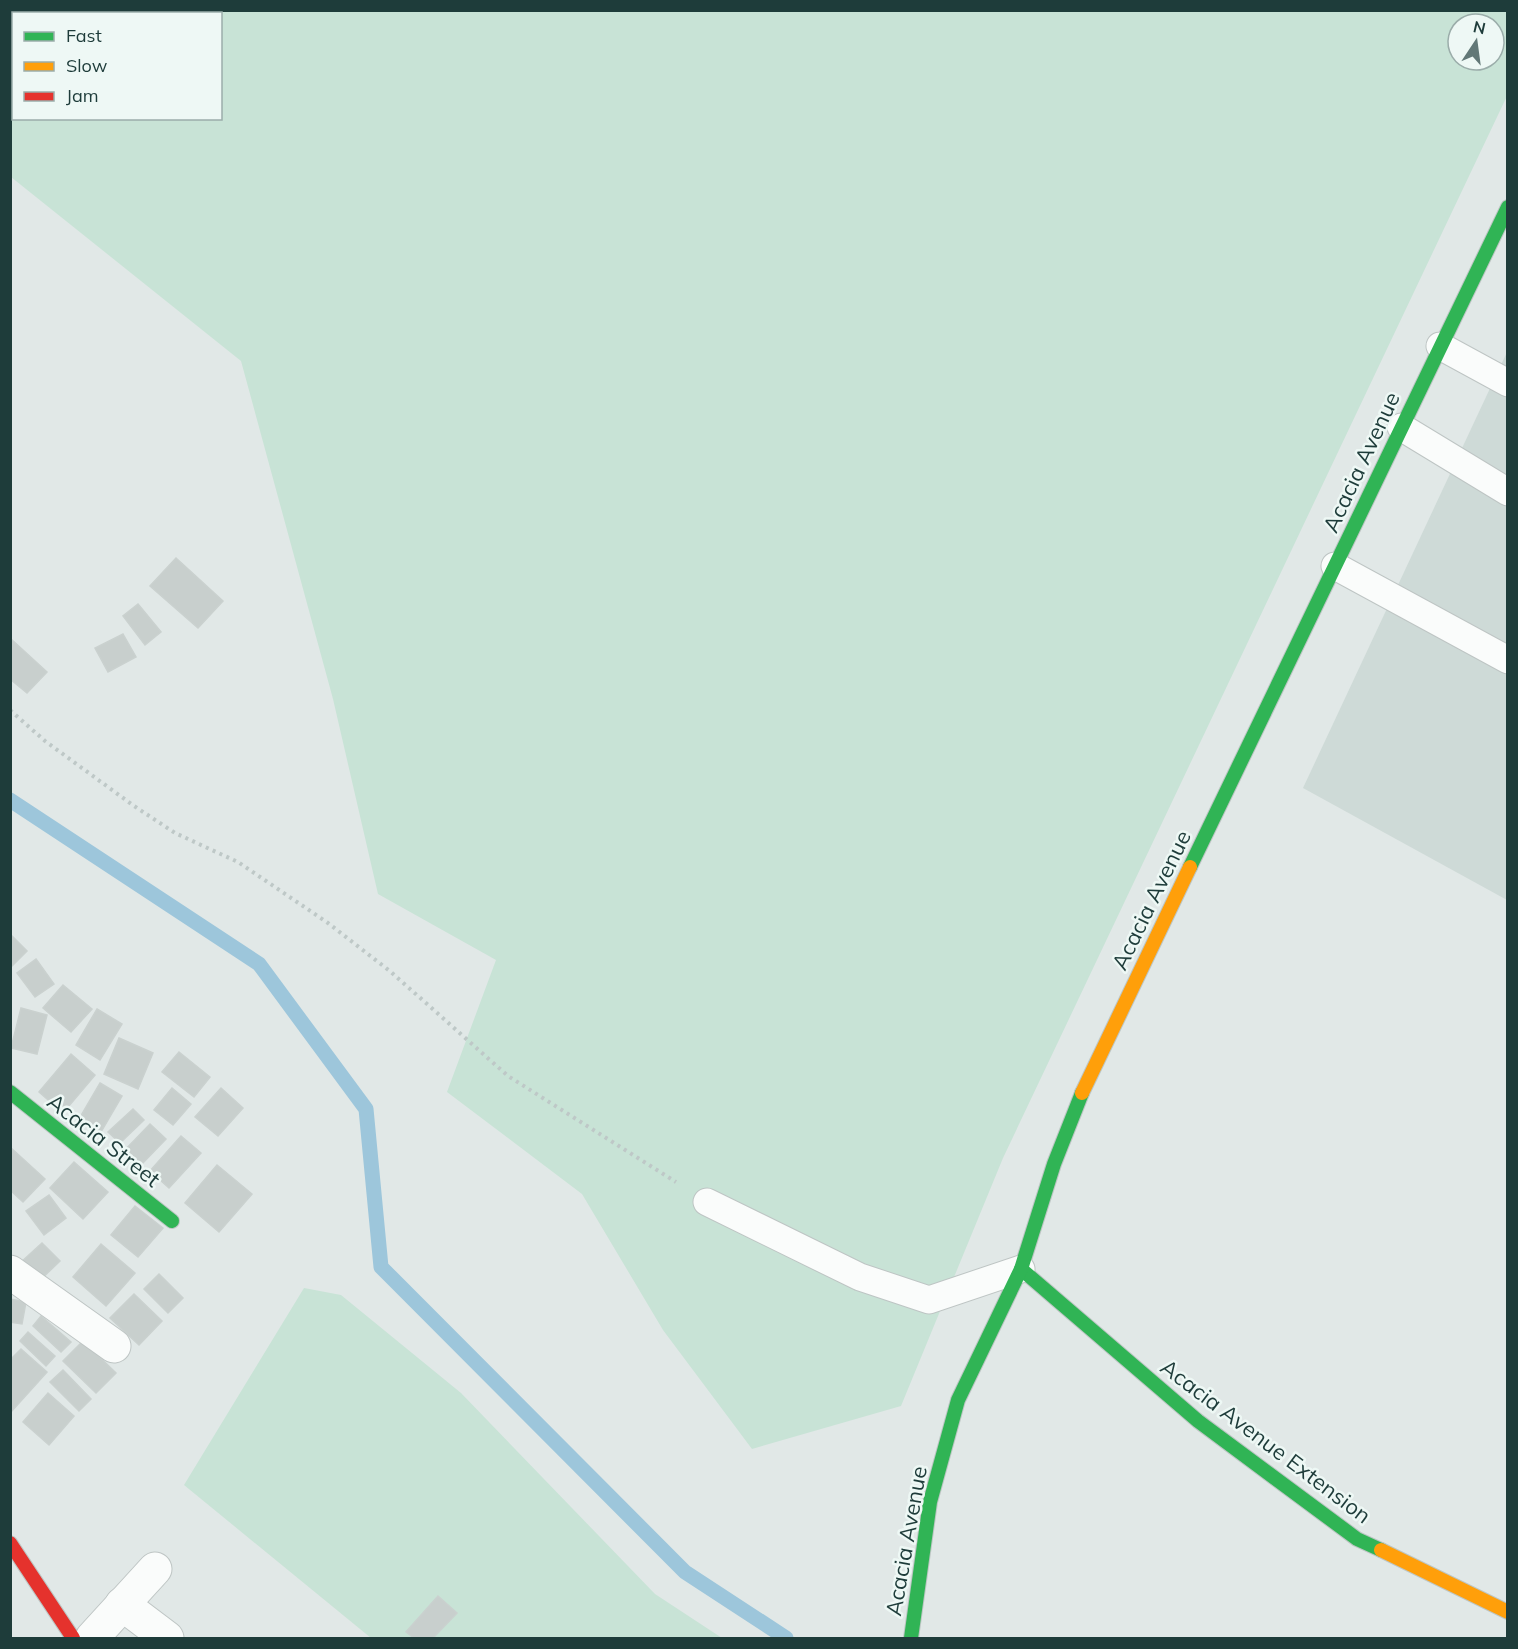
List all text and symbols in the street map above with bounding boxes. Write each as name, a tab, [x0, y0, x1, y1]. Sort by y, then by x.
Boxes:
legend	[12, 12, 222, 120]
north arrow	[1446, 12, 1506, 72]
text: N	[1471, 16, 1488, 38]
text: Fast	[66, 24, 102, 47]
text: Slow	[66, 54, 108, 77]
text: Jam	[66, 84, 99, 107]
street label: Acacia Avenue	[1316, 387, 1406, 537]
street label: Acacia Avenue	[1105, 826, 1197, 974]
street label: Acacia Street	[42, 1087, 166, 1193]
street label: Acacia Avenue Extension	[1155, 1353, 1377, 1529]
street label: Acacia Avenue	[879, 1464, 933, 1618]

